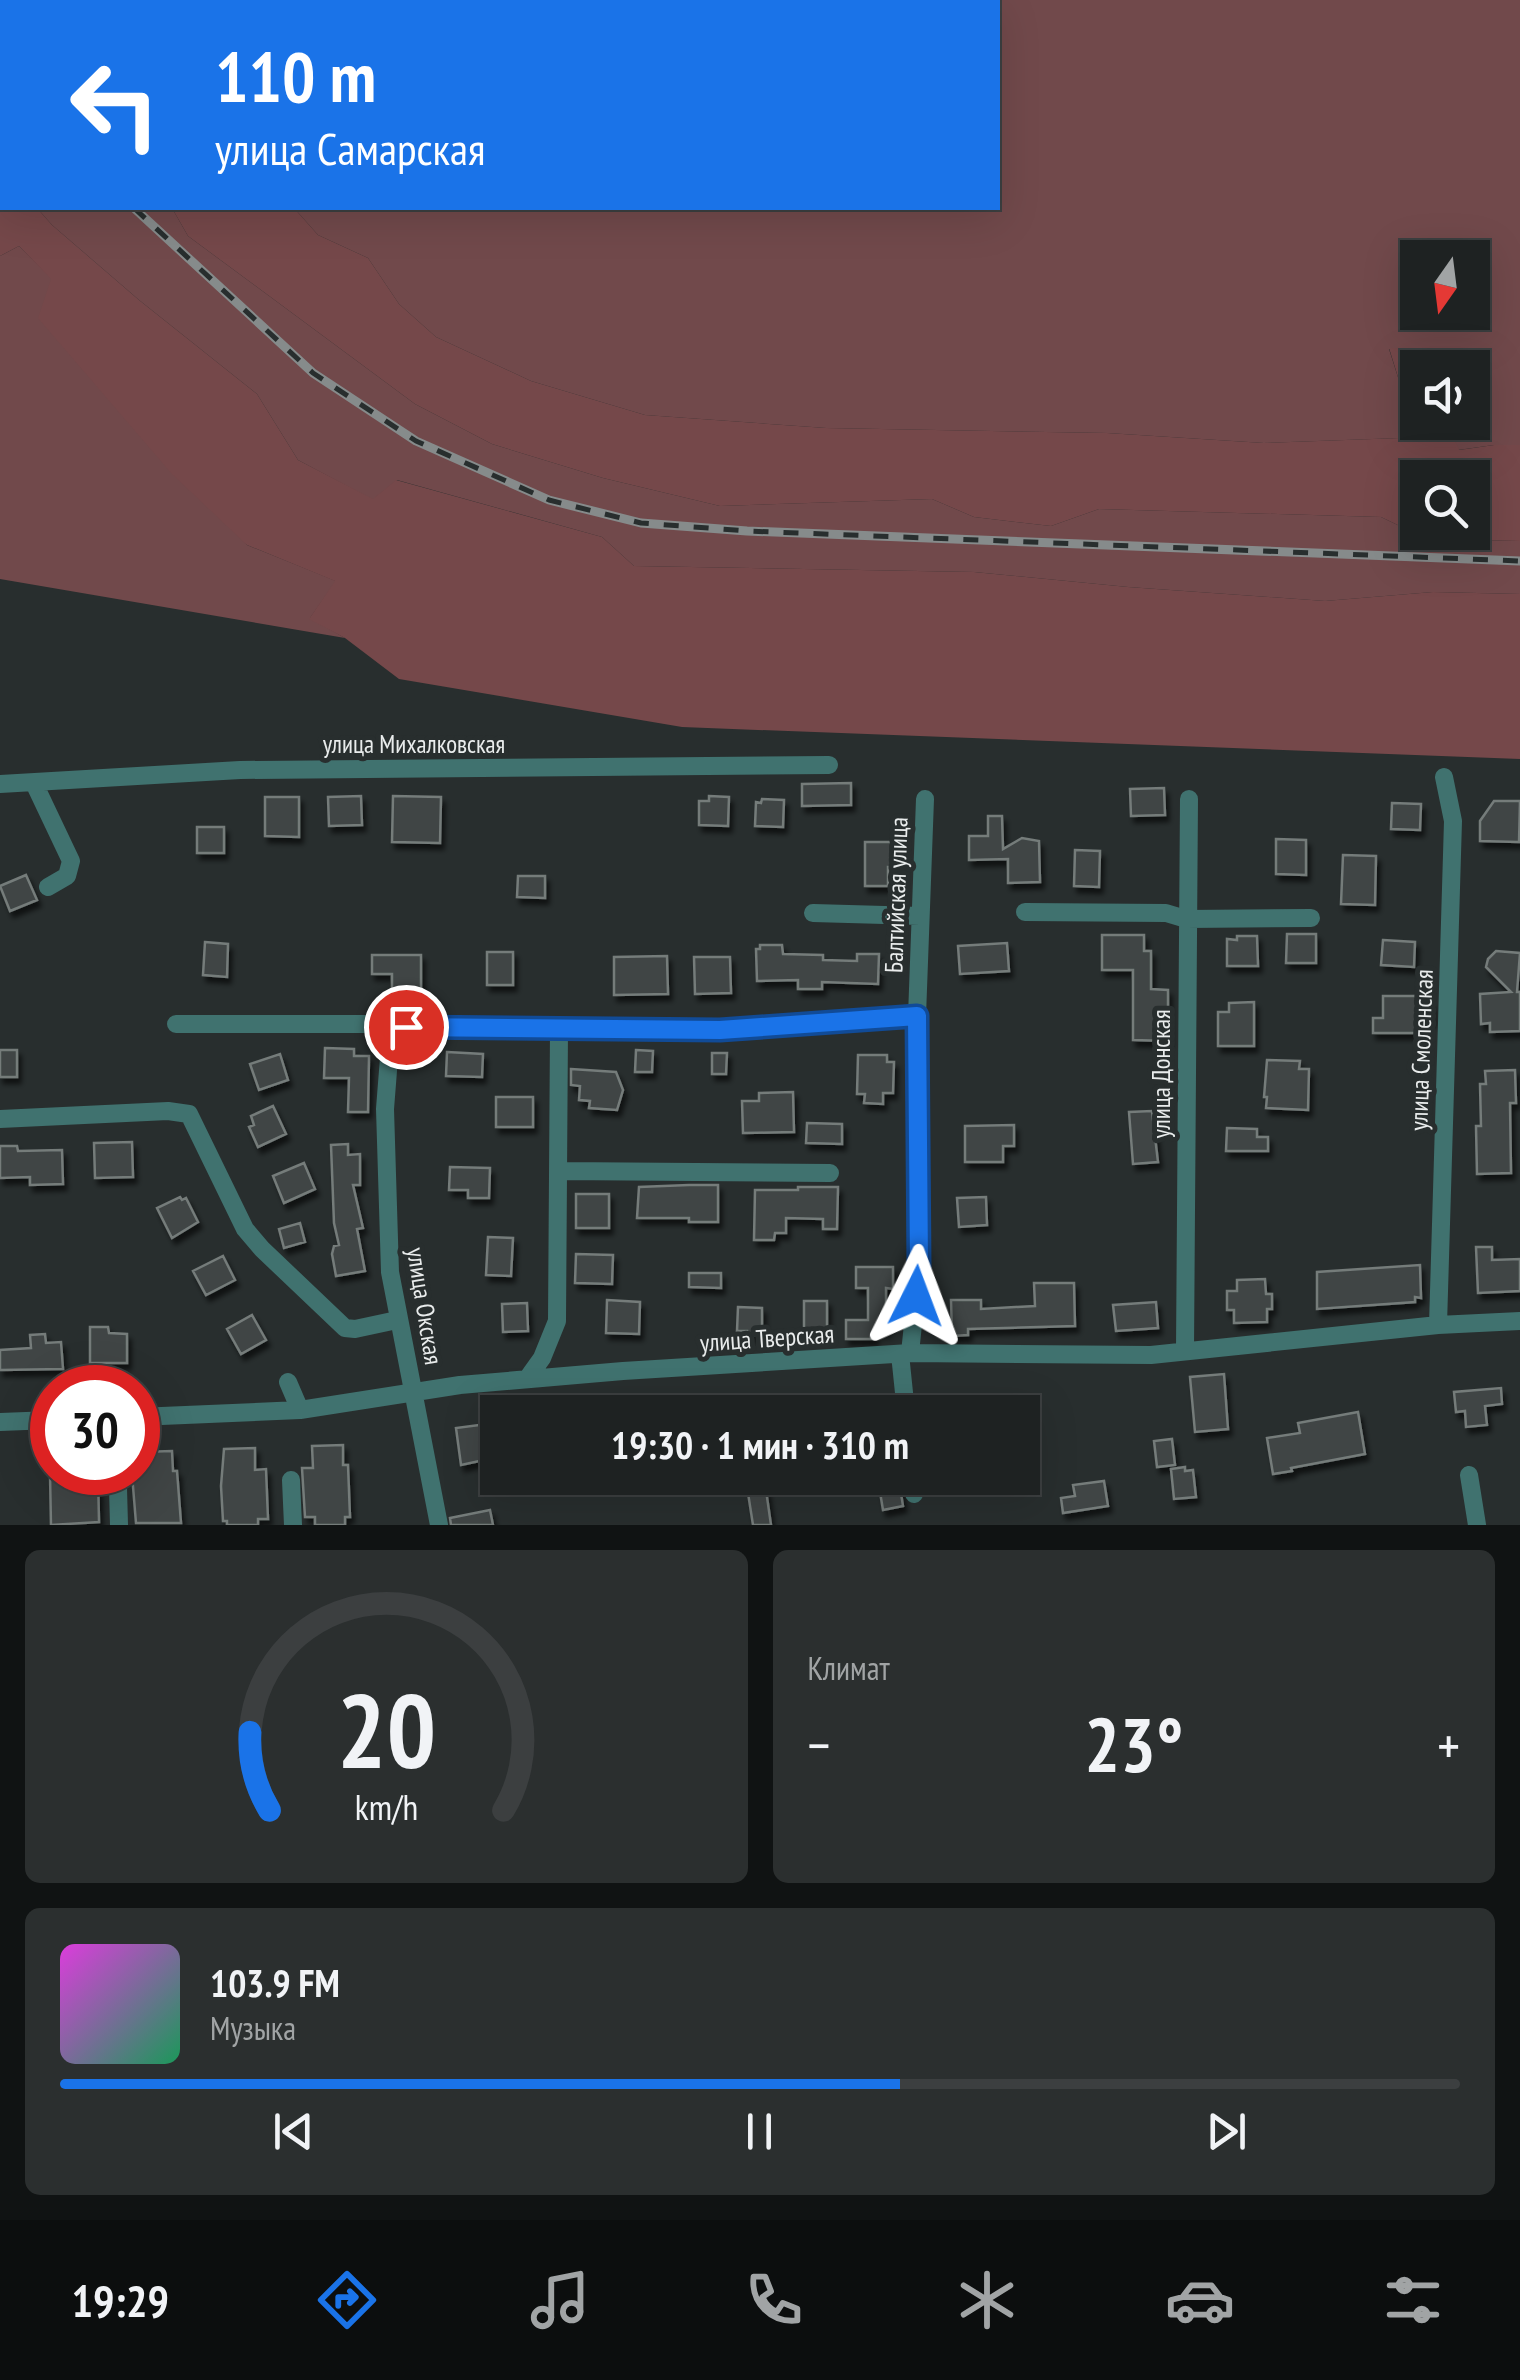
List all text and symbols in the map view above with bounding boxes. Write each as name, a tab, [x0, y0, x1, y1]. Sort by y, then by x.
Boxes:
text: 110 m	[215, 31, 376, 121]
icon: left	[50, 40, 180, 170]
text: улица Самарская	[215, 119, 485, 177]
north arrow	[1400, 240, 1490, 330]
map controls	[1400, 240, 1490, 550]
button: sound	[1400, 350, 1490, 440]
button: search	[1400, 460, 1490, 550]
street label: улица Михалковская	[323, 728, 505, 760]
street label: Балтийская улица	[877, 817, 915, 973]
street label: улица Смоленская	[1402, 969, 1440, 1131]
pin	[364, 985, 449, 1070]
icon: arrive	[379, 1000, 434, 1055]
street label: улица Донская	[1145, 1009, 1177, 1139]
position arrow	[864, 1244, 968, 1348]
street label: улица Окская	[400, 1245, 450, 1367]
street label: улица Тверская	[699, 1317, 835, 1359]
speed limit sign: 30	[30, 1365, 160, 1495]
text: 19:30 · 1 мин · 310 m	[611, 1420, 909, 1469]
text: Климат	[808, 1647, 890, 1689]
text: 20	[337, 1662, 436, 1797]
text: 23°	[1084, 1696, 1183, 1793]
text: −	[808, 1709, 830, 1780]
text: +	[1437, 1709, 1460, 1780]
text: km/h	[355, 1784, 418, 1830]
text: 103.9 FM	[210, 1958, 340, 2007]
text: Музыка	[210, 2007, 296, 2049]
icon: previous	[266, 2104, 321, 2159]
icon: pause	[732, 2104, 787, 2159]
icon: next	[1199, 2104, 1254, 2159]
icon: directions	[312, 2265, 382, 2335]
icon: music	[525, 2265, 595, 2335]
icon: phone	[739, 2265, 809, 2335]
icon: climate	[952, 2265, 1022, 2335]
icon: car	[1165, 2265, 1235, 2335]
icon: filters	[1378, 2265, 1448, 2335]
text: 19:29	[72, 2271, 169, 2329]

